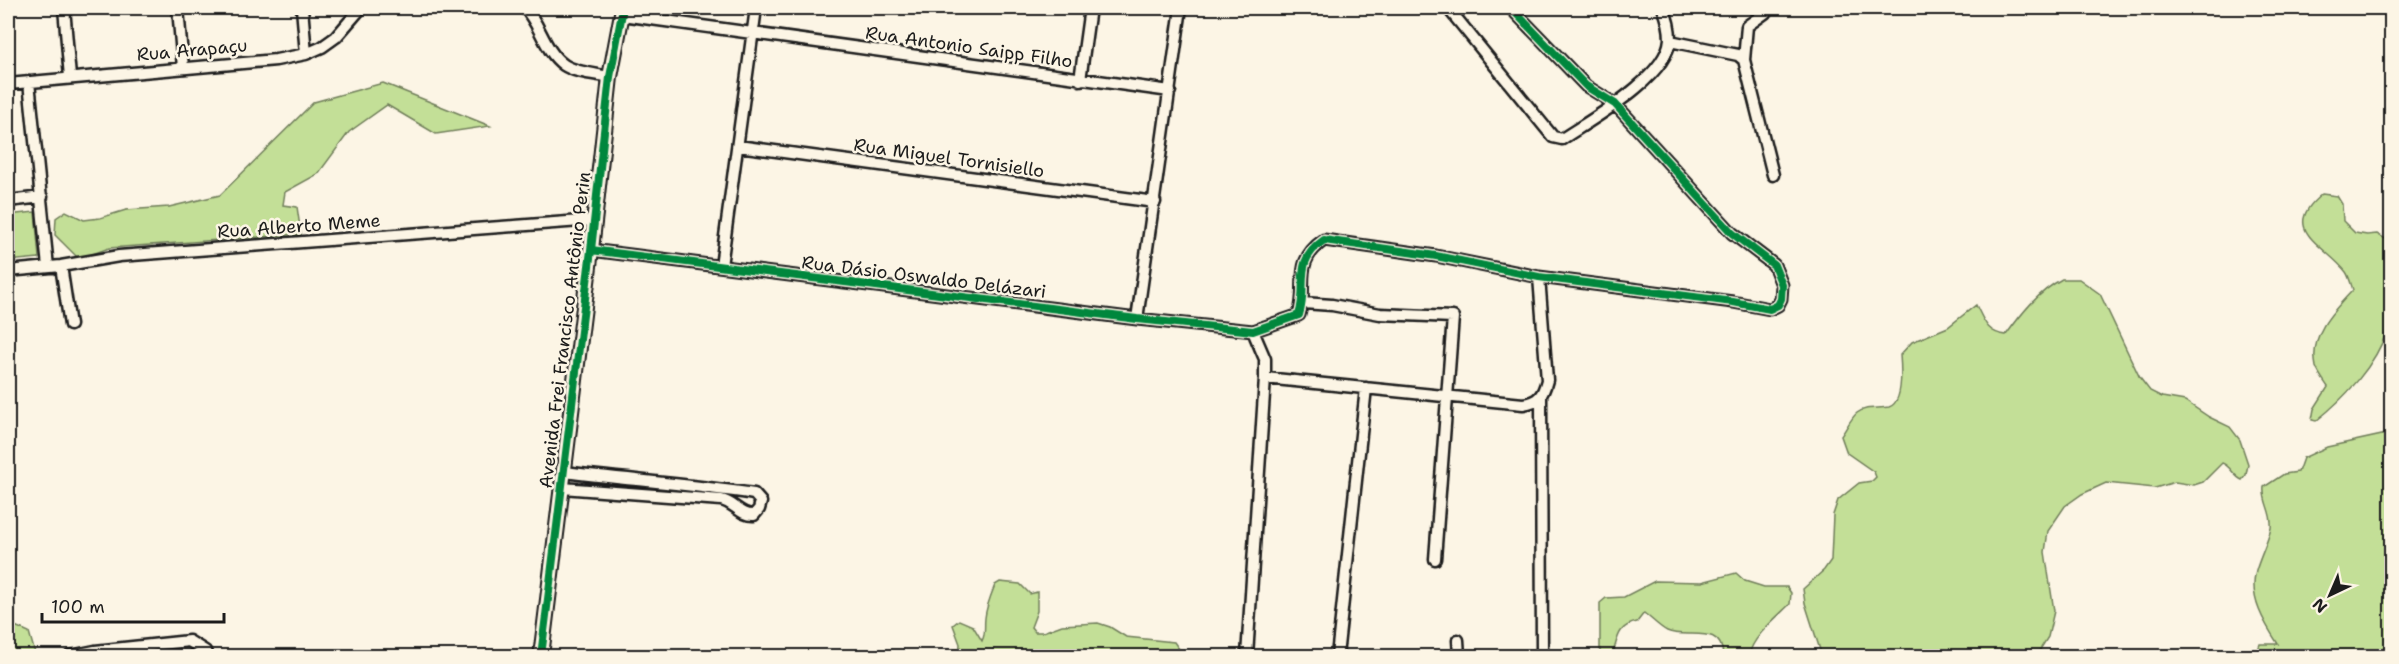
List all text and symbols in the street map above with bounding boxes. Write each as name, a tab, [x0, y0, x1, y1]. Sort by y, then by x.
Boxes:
street label: Rua Antonio Saipp Filho	[864, 21, 1074, 73]
street label: Rua Arapaçu	[136, 33, 248, 67]
street label: Rua Miguel Tornisiello	[852, 133, 1046, 183]
street label: Avenida Frei Francisco Antônio Perin	[534, 170, 596, 490]
street label: Rua Alberto Meme	[217, 208, 381, 244]
street label: Rua Dásio Oswaldo Delázari	[800, 250, 1048, 304]
north arrow	[2300, 565, 2360, 625]
scale bar	[42, 586, 224, 624]
text: N	[2308, 593, 2332, 617]
text: 100 m	[51, 595, 105, 619]

